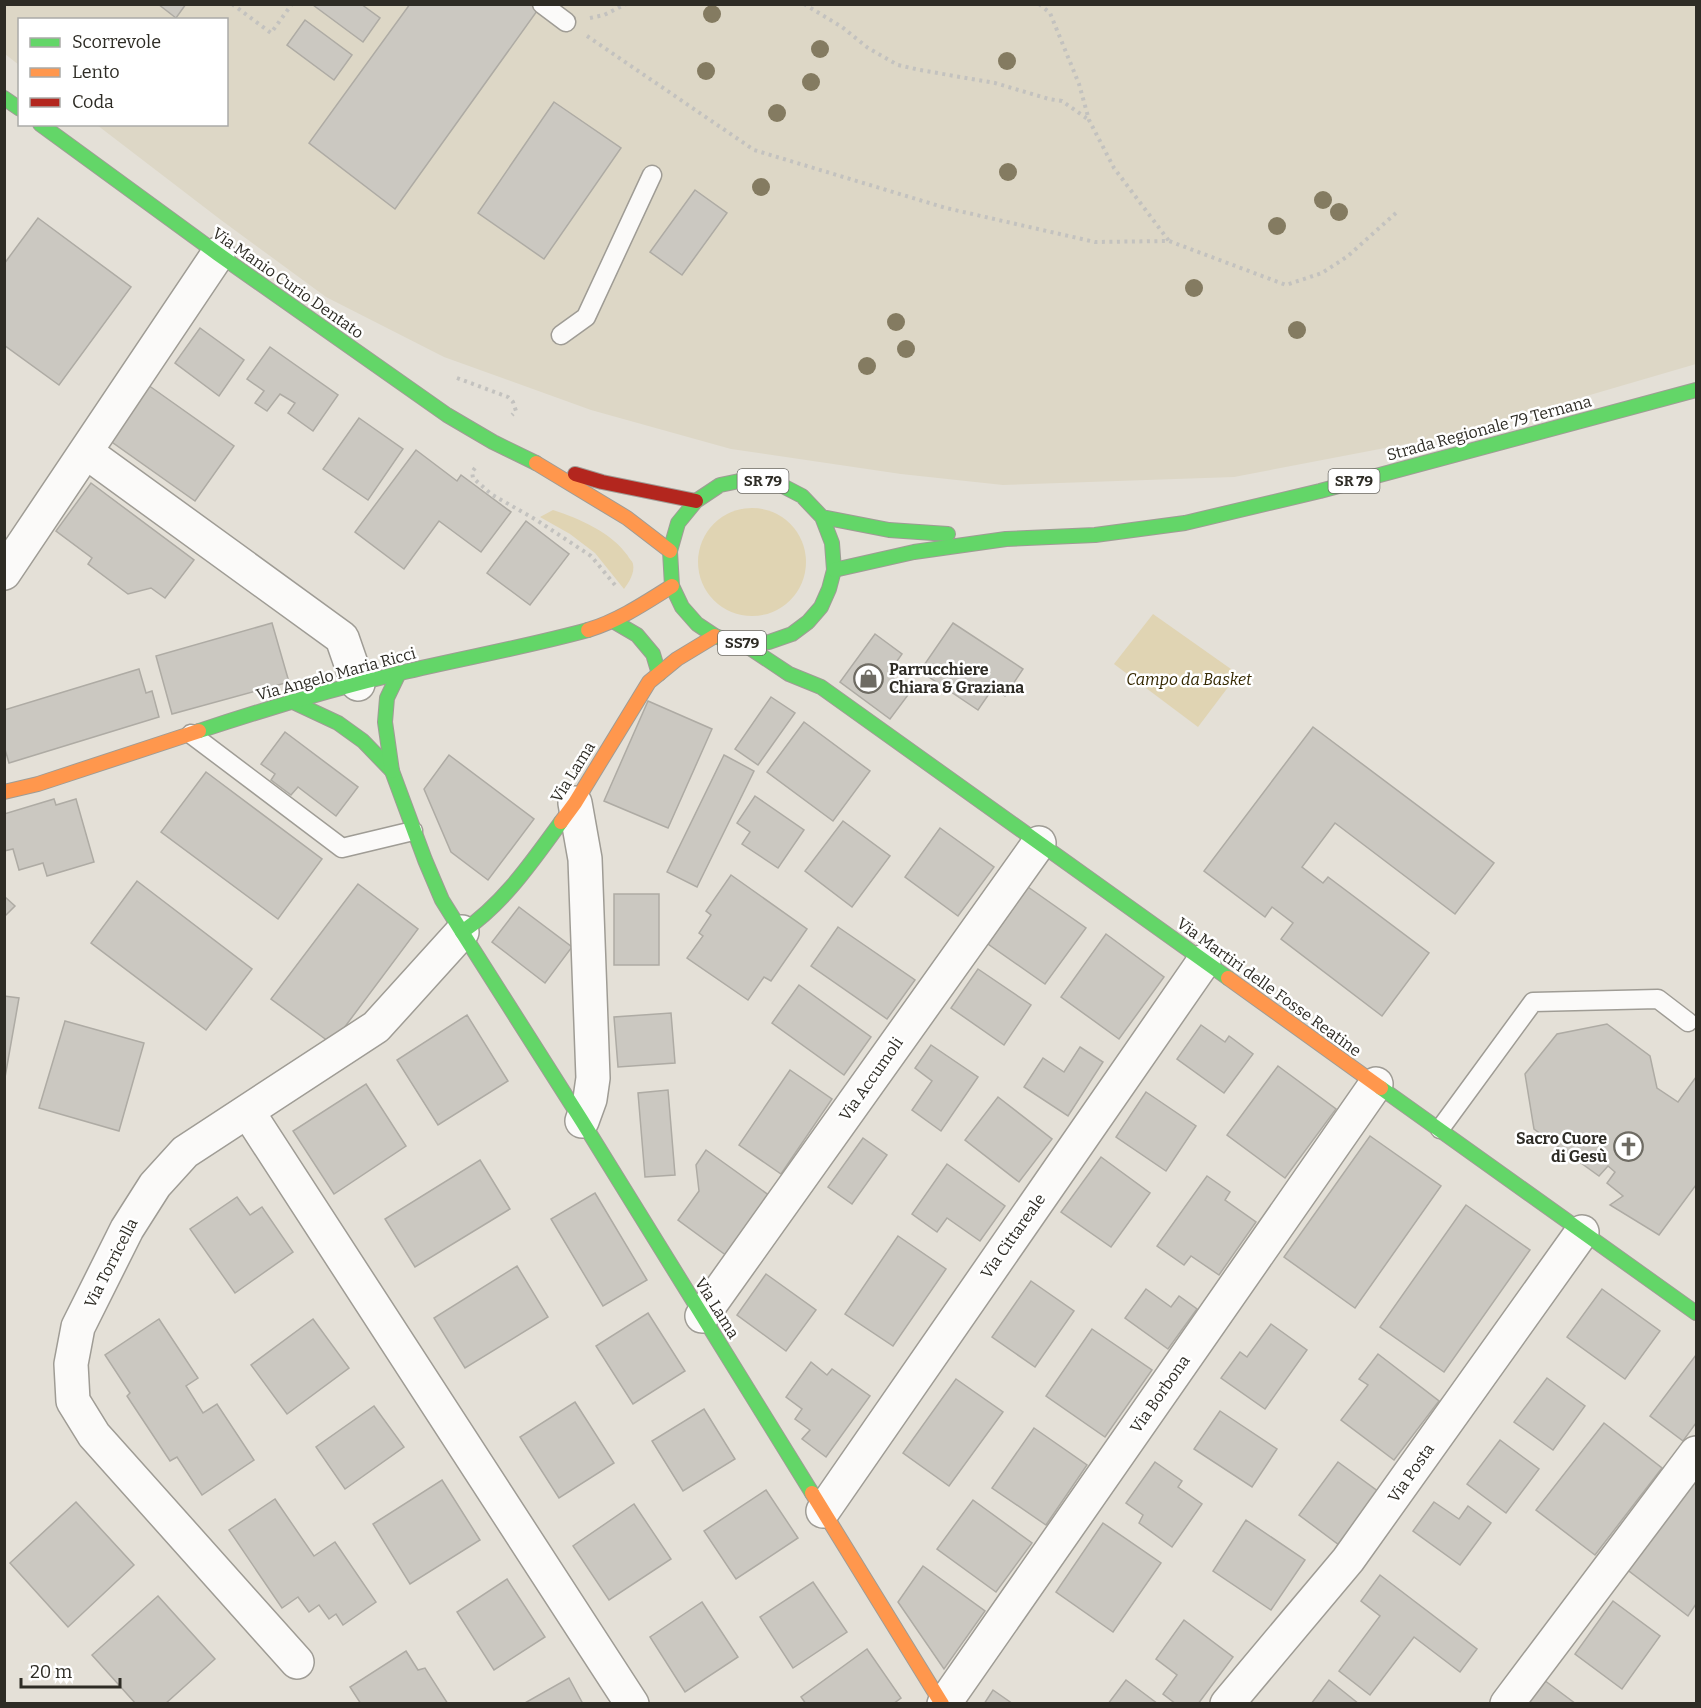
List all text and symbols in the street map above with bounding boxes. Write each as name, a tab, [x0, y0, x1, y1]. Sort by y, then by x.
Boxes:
legend	[18, 18, 228, 126]
text: Scorrevole	[72, 31, 161, 53]
text: Lento	[72, 61, 120, 83]
text: Coda	[72, 91, 114, 113]
street label: Via Manio Curio Dentato	[209, 224, 367, 342]
street label: Strada Regionale 79 Ternana	[1385, 391, 1594, 464]
road number: SR 79	[738, 469, 789, 493]
road number: SR 79	[1328, 469, 1380, 493]
road number: SS79	[718, 631, 766, 655]
street label: Via Angelo Maria Ricci	[254, 643, 418, 704]
place label: Parrucchiere Chiara & Graziana	[889, 660, 1024, 697]
shop icon: Parrucchiere Chiara & Graziana	[852, 662, 884, 694]
park label: Campo da Basket	[1126, 670, 1252, 689]
street label: Via Lama	[547, 738, 599, 806]
street label: Via Martiri delle Fosse Reatine	[1173, 914, 1365, 1060]
street label: Via Accumoli	[835, 1033, 907, 1124]
place label: Sacro Cuore di Gesù	[1516, 1129, 1607, 1166]
church icon: Sacro Cuore di Gesù	[1612, 1131, 1644, 1163]
street label: Via Cittareale	[977, 1190, 1049, 1282]
street label: Via Torricella	[80, 1215, 142, 1311]
street label: Via Lama	[691, 1274, 743, 1342]
street label: Via Borbona	[1126, 1351, 1194, 1436]
street label: Via Posta	[1384, 1440, 1438, 1506]
scale bar	[21, 1651, 120, 1689]
text: 20 m	[30, 1661, 72, 1683]

